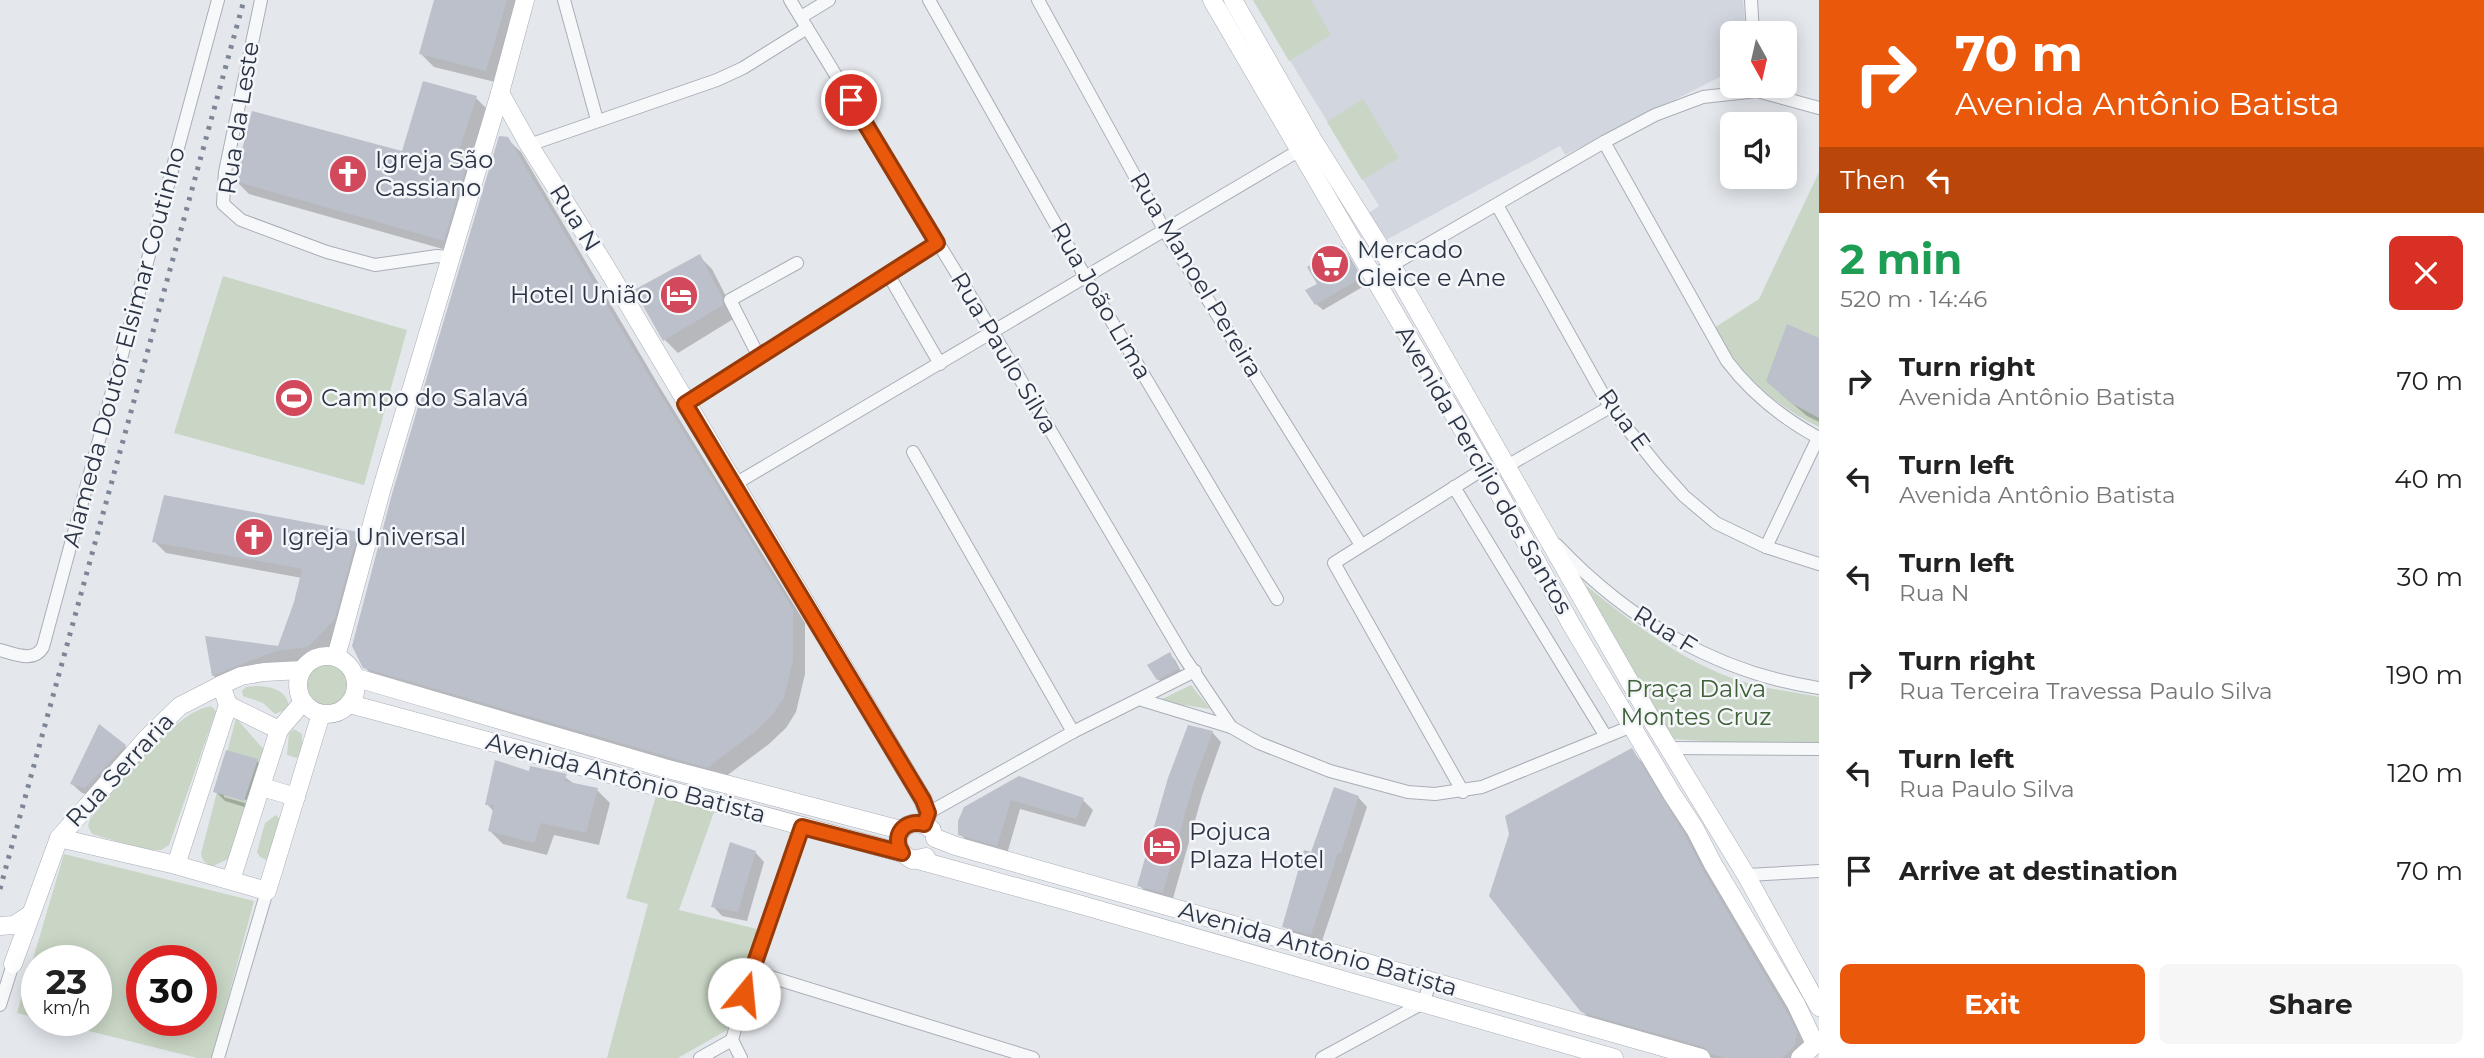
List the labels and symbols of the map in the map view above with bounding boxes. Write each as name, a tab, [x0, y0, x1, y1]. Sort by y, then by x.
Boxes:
north arrow	[1720, 21, 1797, 98]
street label: Rua da Leste	[212, 39, 265, 197]
pin	[821, 70, 881, 130]
street label: Alameda Doutor Elsimar Coutinho	[56, 144, 191, 550]
place label: Igreja São Cassiano	[375, 145, 493, 202]
church icon: Igreja São Cassiano	[327, 153, 369, 195]
street label: Rua Manoel Pereira	[1124, 167, 1269, 383]
street label: Rua N	[544, 179, 607, 257]
street label: Rua João Lima	[1045, 217, 1158, 384]
place label: Mercado Gleice e Ane	[1357, 235, 1506, 292]
supermarket icon: Mercado Gleice e Ane	[1309, 243, 1351, 285]
street label: Rua Paulo Silva	[945, 267, 1064, 439]
hotel icon: Hotel União	[658, 274, 700, 316]
place label: Hotel União	[510, 280, 652, 309]
street label: Avenida Percílio dos Santos	[1390, 320, 1579, 619]
sports icon: Campo do Salavá	[273, 377, 315, 419]
place label: Campo do Salavá	[321, 383, 529, 412]
street label: Rua E	[1592, 383, 1657, 457]
church icon: Igreja Universal	[233, 516, 275, 558]
place label: Igreja Universal	[281, 522, 466, 551]
street label: Rua F	[1628, 599, 1702, 660]
park label: Praça Dalva Montes Cruz	[1620, 674, 1772, 731]
street label: Rua Serraria	[59, 707, 180, 833]
street label: Avenida Antônio Batista	[483, 726, 769, 829]
place label: Pojuca Plaza Hotel	[1189, 817, 1324, 874]
hotel icon: Pojuca Plaza Hotel	[1141, 825, 1183, 867]
street label: Avenida Antônio Batista	[1175, 895, 1461, 1002]
speed limit sign: 30	[126, 945, 217, 1036]
position arrow	[707, 957, 781, 1031]

